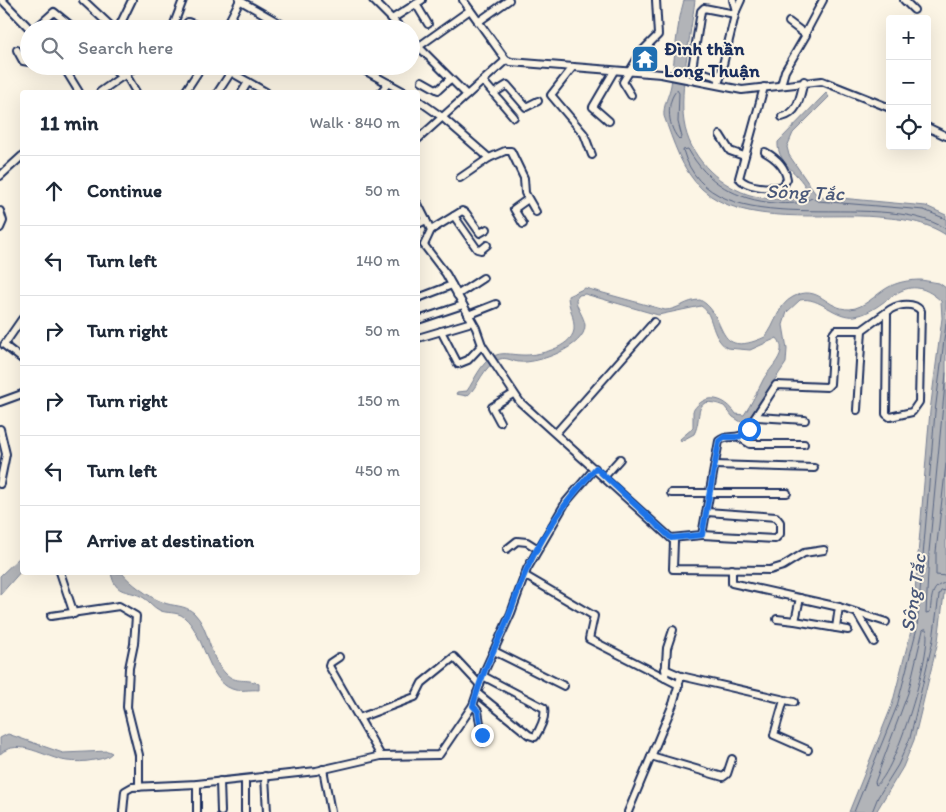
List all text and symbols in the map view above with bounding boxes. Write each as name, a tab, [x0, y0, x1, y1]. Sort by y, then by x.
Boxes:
map controls	[886, 15, 931, 150]
button: +	[886, 15, 931, 60]
search box	[20, 20, 420, 75]
icon: search	[38, 34, 66, 62]
text: Search here	[78, 36, 173, 59]
place label: Đình thần Long Thuận	[664, 37, 760, 82]
temple icon: Đình thần Long Thuận	[630, 44, 660, 74]
button: −	[886, 60, 931, 105]
button: locate	[886, 105, 931, 150]
text: 11 min	[40, 110, 98, 135]
text: Walk · 840 m	[310, 113, 400, 132]
icon: ahead	[40, 177, 68, 205]
text: Continue	[87, 179, 162, 202]
water label: Sông Tắc	[765, 179, 845, 205]
text: 50 m	[365, 181, 400, 200]
icon: left	[40, 247, 68, 275]
text: Turn left	[87, 249, 157, 272]
text: 140 m	[356, 251, 400, 270]
icon: right	[40, 317, 68, 345]
text: Turn right	[87, 319, 168, 342]
text: 50 m	[365, 321, 400, 340]
icon: right	[40, 387, 68, 415]
text: Turn right	[87, 389, 168, 412]
text: 150 m	[357, 391, 400, 410]
route start	[738, 418, 761, 441]
icon: left	[40, 457, 68, 485]
text: Turn left	[87, 459, 157, 482]
text: 450 m	[355, 461, 400, 480]
icon: arrive	[40, 527, 68, 555]
text: Arrive at destination	[87, 529, 254, 552]
water label: Sông Tắc	[895, 552, 931, 634]
route end	[471, 724, 494, 747]

